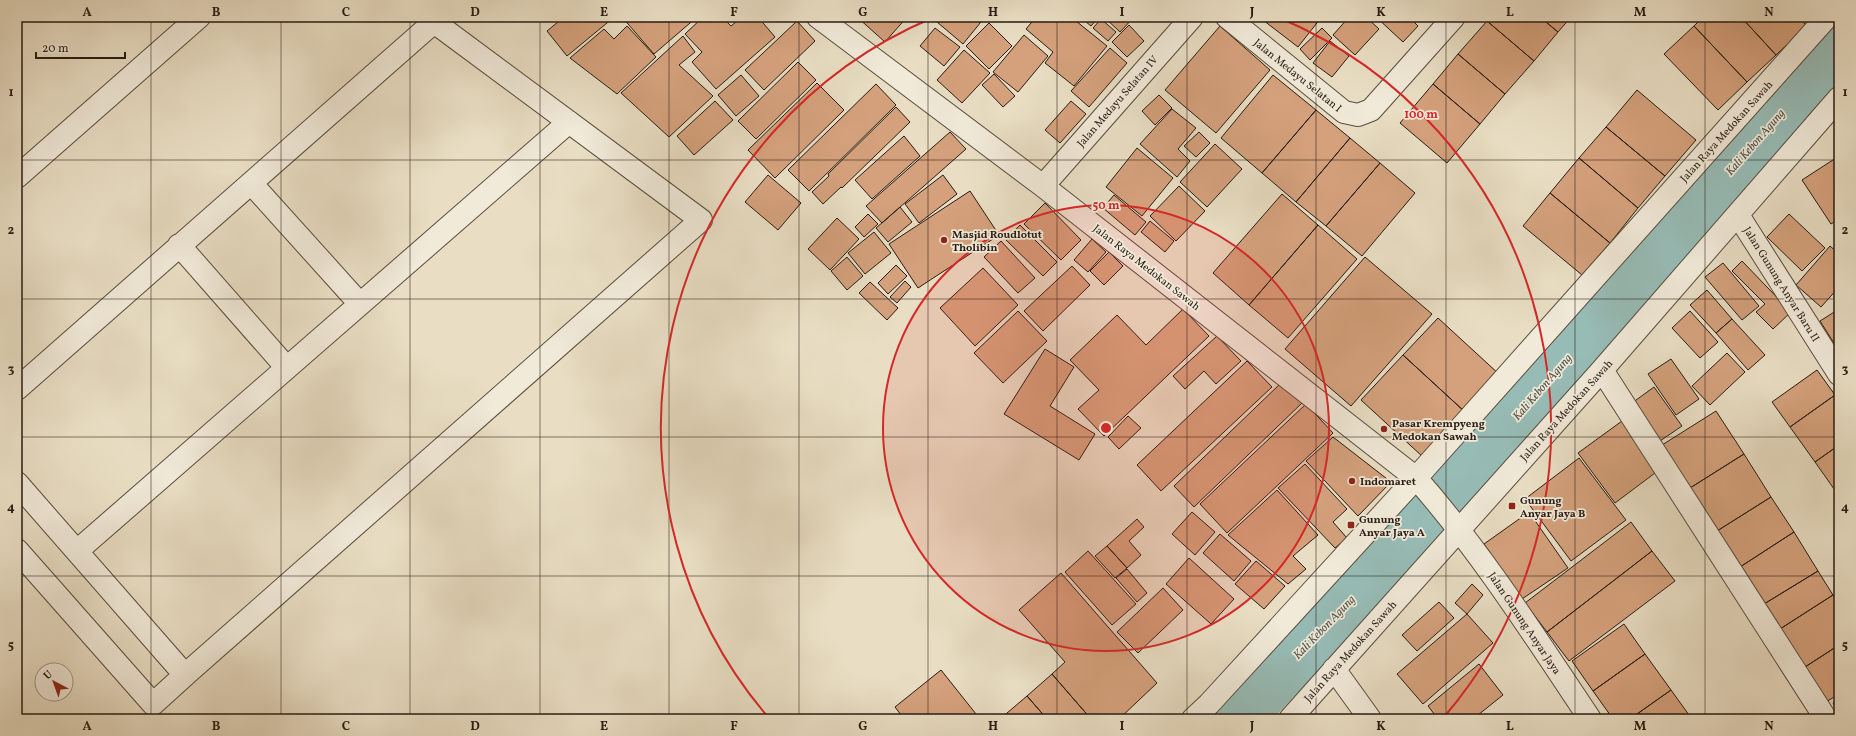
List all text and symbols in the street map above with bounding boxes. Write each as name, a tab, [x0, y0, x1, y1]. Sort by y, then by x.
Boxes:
text: A	[82, 4, 92, 22]
text: B	[212, 4, 221, 22]
text: C	[342, 4, 350, 22]
text: D	[470, 4, 480, 22]
text: E	[600, 4, 608, 22]
text: F	[730, 4, 738, 22]
text: G	[858, 4, 868, 22]
text: H	[988, 4, 998, 22]
text: I	[1120, 4, 1125, 22]
text: J	[1249, 4, 1255, 22]
text: K	[1376, 4, 1386, 22]
text: L	[1506, 4, 1514, 22]
text: M	[1634, 4, 1647, 22]
text: N	[1764, 4, 1774, 22]
scale bar	[36, 34, 125, 60]
street label: Jalan Medayu Selatan I	[1250, 36, 1344, 117]
text: 20 m	[42, 41, 69, 57]
street label: Jalan Medayu Selatan IV	[1074, 53, 1162, 151]
street label: Jalan Raya Medokan Sawah	[1677, 78, 1777, 186]
text: 1	[8, 84, 14, 102]
text: 1	[1842, 84, 1848, 102]
water label: Kali Kebon Agung	[1722, 106, 1789, 179]
text: 100 m	[1404, 107, 1438, 123]
text: 50 m	[1092, 198, 1120, 214]
text: 2	[8, 222, 15, 240]
street label: Jalan Raya Medokan Sawah	[1089, 222, 1203, 315]
text: 2	[1842, 222, 1849, 240]
street label: Jalan Gunung Anyar Baru II	[1739, 224, 1822, 345]
place label: Masjid Roudlotut Tholibin	[952, 228, 1042, 256]
marker: Masjid Roudlotut Tholibin	[939, 235, 949, 245]
water label: Kali Kebon Agung	[1509, 351, 1576, 424]
street label: Jalan Raya Medokan Sawah	[1517, 357, 1617, 465]
text: 3	[8, 361, 15, 379]
text: 3	[1842, 361, 1849, 379]
place label: Pasar Krempyeng Medokan Sawah	[1392, 417, 1485, 445]
centre of rings	[1099, 421, 1113, 435]
marker: Pasar Krempyeng Medokan Sawah	[1379, 424, 1389, 434]
place label: Indomaret	[1360, 475, 1416, 490]
marker: Indomaret	[1347, 476, 1357, 486]
place label: Gunung Anyar Jaya B	[1520, 494, 1585, 522]
text: 4	[7, 499, 15, 517]
text: 4	[1841, 499, 1849, 517]
marker: Gunung Anyar Jaya B	[1507, 501, 1517, 511]
place label: Gunung Anyar Jaya A	[1359, 513, 1425, 541]
marker: Gunung Anyar Jaya A	[1346, 520, 1356, 530]
street label: Jalan Gunung Anyar Jaya	[1484, 570, 1564, 678]
water label: Kali Kebon Agung	[1290, 592, 1359, 663]
street label: Jalan Raya Medokan Sawah	[1301, 598, 1401, 706]
text: 5	[8, 637, 14, 655]
text: 5	[1842, 637, 1848, 655]
north arrow	[34, 662, 74, 702]
text: U	[41, 667, 57, 684]
text: A	[82, 718, 92, 736]
text: B	[212, 718, 221, 736]
text: C	[342, 718, 350, 736]
text: D	[470, 718, 480, 736]
text: E	[600, 718, 608, 736]
text: F	[730, 718, 738, 736]
text: G	[858, 718, 868, 736]
text: H	[988, 718, 998, 736]
text: I	[1120, 718, 1125, 736]
text: J	[1249, 718, 1255, 736]
text: K	[1376, 718, 1386, 736]
text: L	[1506, 718, 1514, 736]
text: M	[1634, 718, 1647, 736]
text: N	[1764, 718, 1774, 736]

